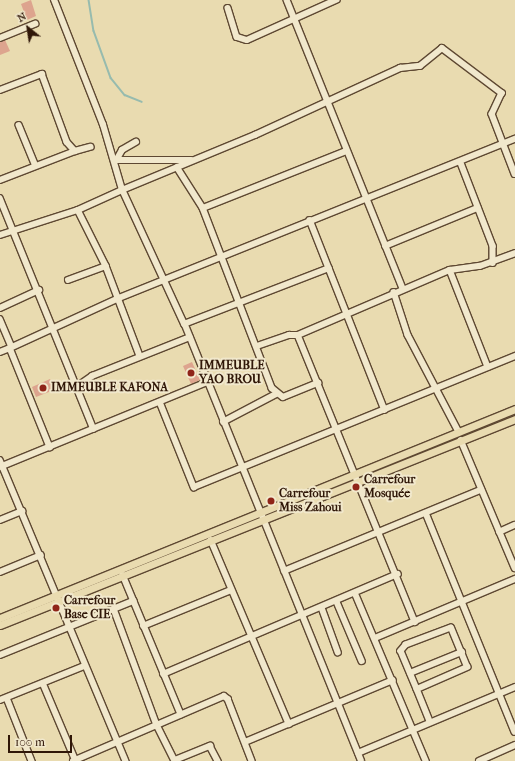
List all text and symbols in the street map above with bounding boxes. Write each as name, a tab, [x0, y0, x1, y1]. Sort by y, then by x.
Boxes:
north arrow	[8, 8, 48, 48]
text: N	[15, 9, 29, 25]
place label: IMMEUBLE YAO BROU	[199, 359, 265, 387]
marker: IMMEUBLE YAO BROU	[186, 368, 196, 378]
place label: IMMEUBLE KAFONA	[51, 381, 168, 395]
marker: IMMEUBLE KAFONA	[38, 383, 48, 393]
place label: Carrefour Mosquée	[364, 473, 415, 501]
marker: Carrefour Mosquée	[351, 482, 361, 492]
place label: Carrefour Miss Zahoui	[279, 487, 342, 515]
marker: Carrefour Miss Zahoui	[266, 496, 276, 506]
place label: Carrefour Base CIE	[64, 594, 115, 622]
marker: Carrefour Base CIE	[51, 603, 61, 613]
scale bar	[10, 727, 74, 753]
text: 100 m	[15, 735, 45, 749]

